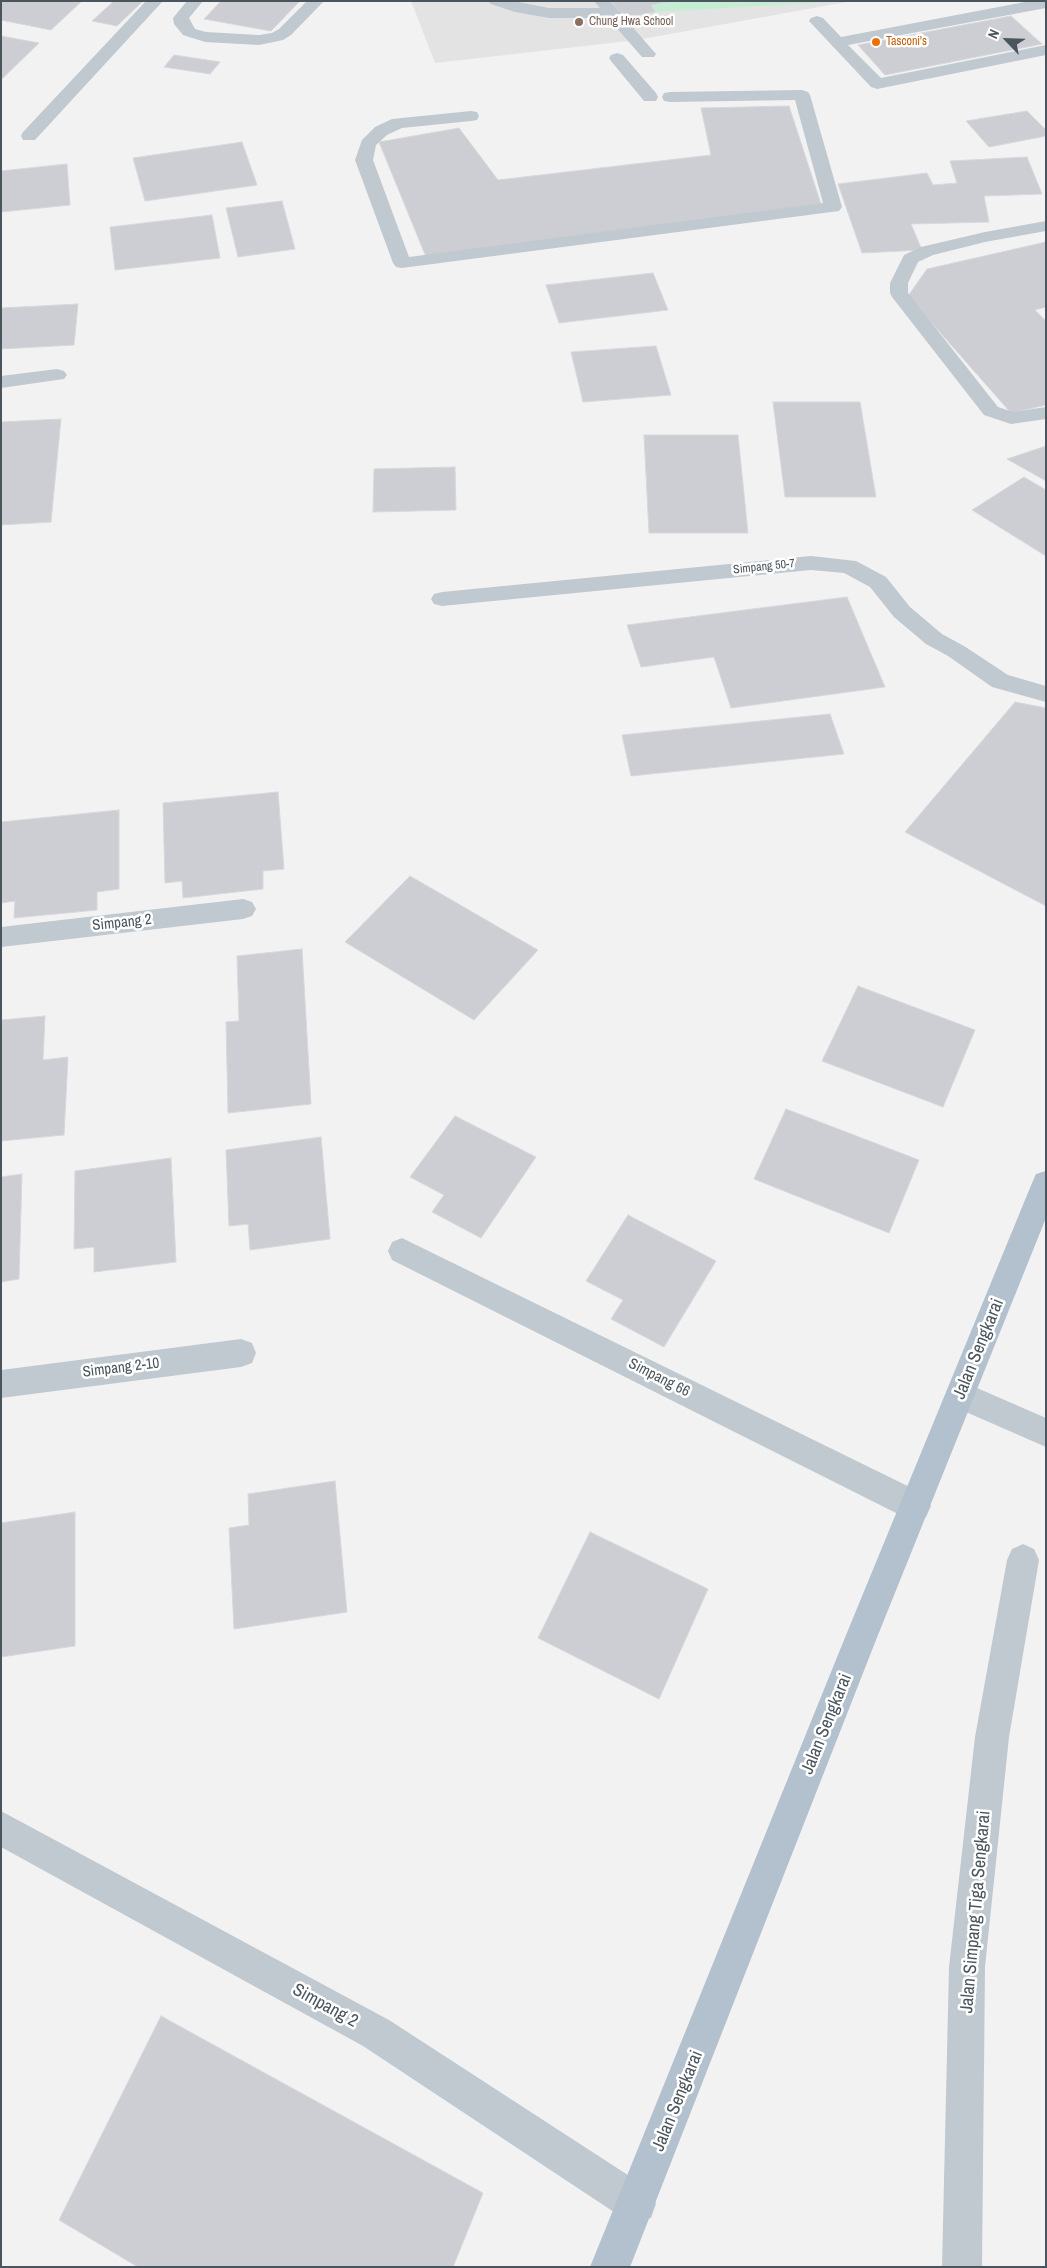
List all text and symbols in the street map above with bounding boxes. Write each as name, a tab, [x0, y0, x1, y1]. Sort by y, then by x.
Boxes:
place label: Chung Hwa School	[589, 15, 673, 29]
north arrow	[982, 15, 1032, 65]
marker: Chung Hwa School	[573, 16, 585, 28]
text: N	[983, 26, 1003, 41]
place label: Tasconi's	[886, 35, 927, 49]
marker: Tasconi's	[870, 36, 882, 48]
street label: Simpang 50-7	[733, 557, 795, 577]
street label: Simpang 2	[91, 911, 153, 935]
street label: Jalan Sengkarai	[949, 1296, 1009, 1402]
street label: Simpang 2-10	[82, 1354, 160, 1382]
street label: Simpang 66	[625, 1355, 693, 1401]
street label: Jalan Sengkarai	[797, 1671, 857, 1777]
street label: Jalan Simpang Tiga Sengkarai	[956, 1810, 996, 2014]
street label: Simpang 2	[289, 1979, 361, 2033]
street label: Jalan Sengkarai	[648, 2048, 708, 2154]

